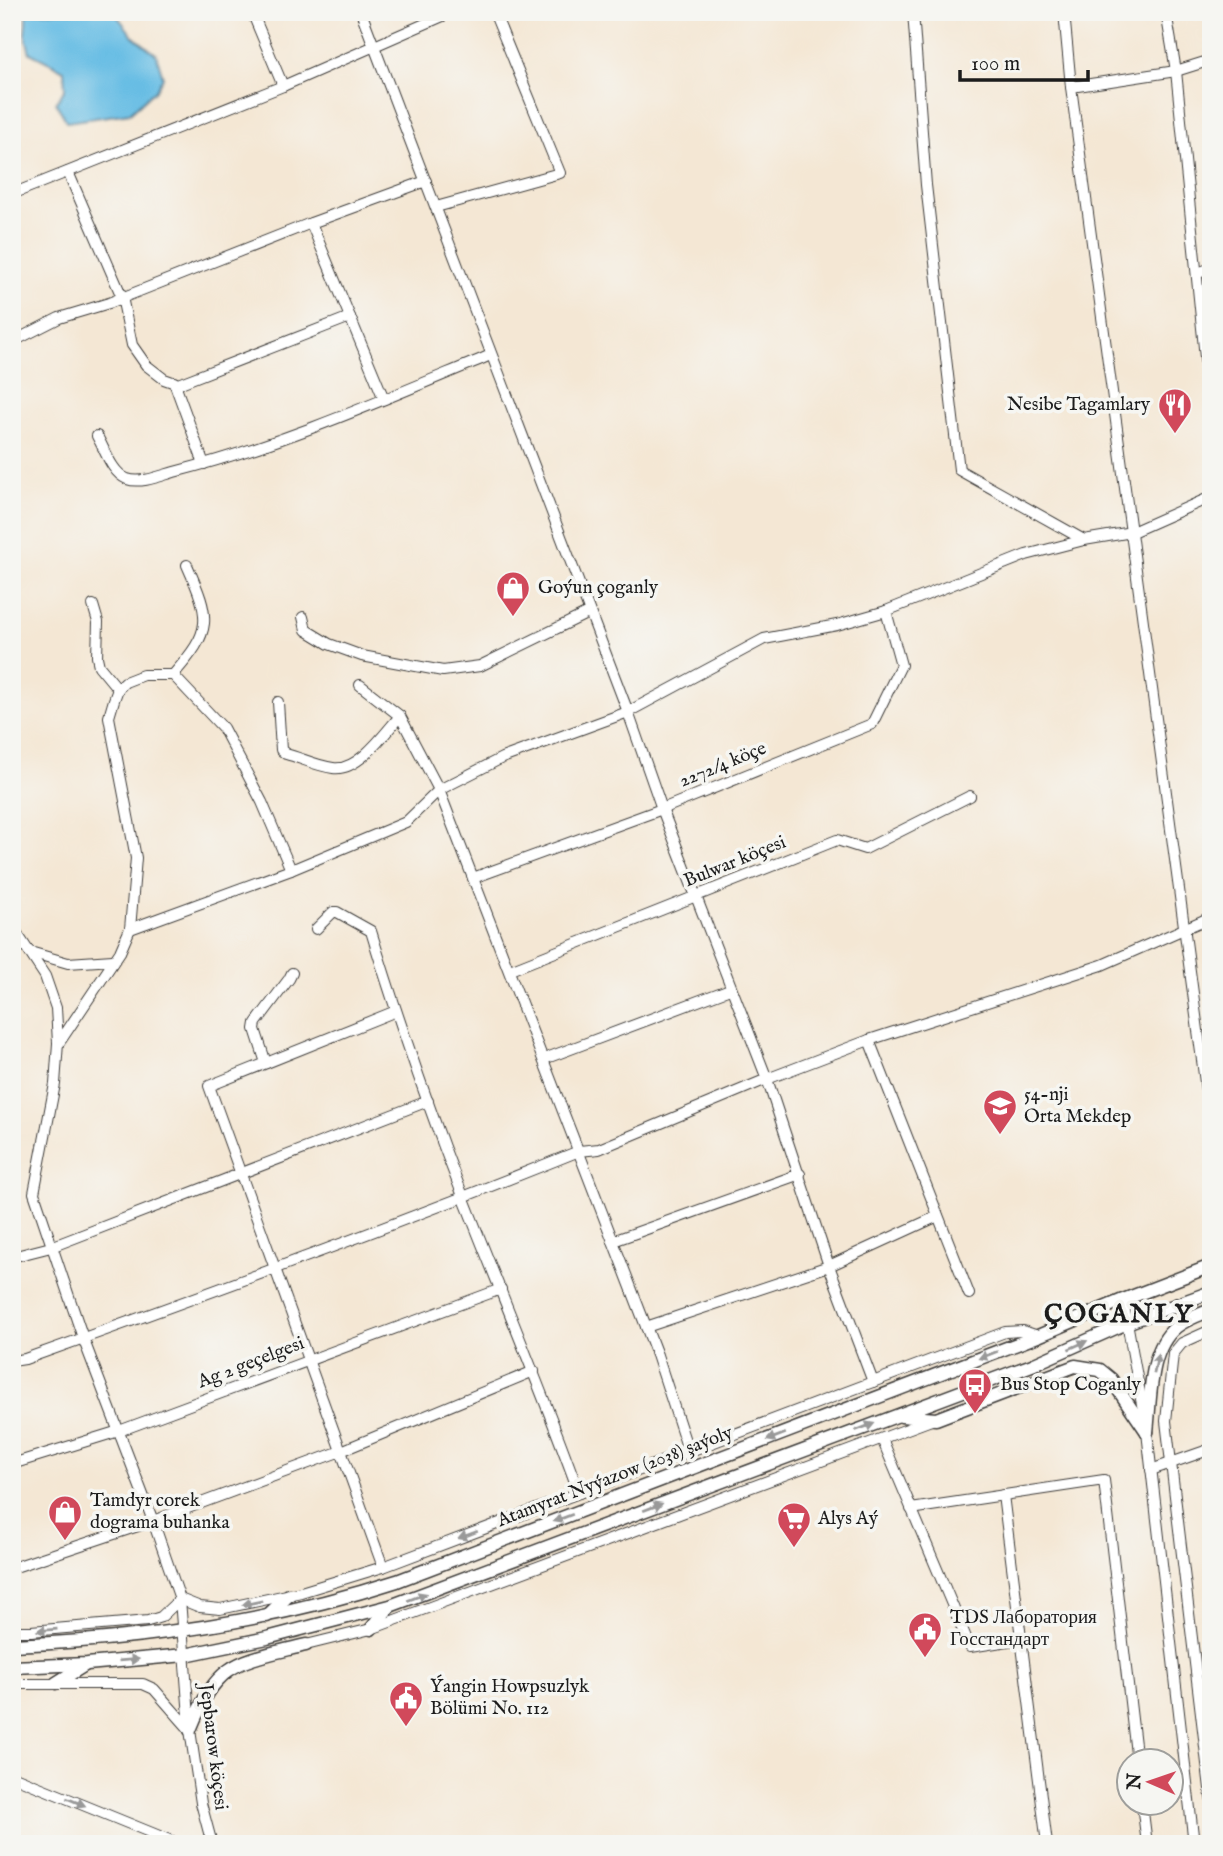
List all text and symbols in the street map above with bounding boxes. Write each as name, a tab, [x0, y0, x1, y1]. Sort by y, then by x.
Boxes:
scale bar	[960, 38, 1088, 82]
text: 100 m	[971, 51, 1020, 78]
restaurant icon: Nesibe Tagamlary	[1156, 386, 1194, 435]
place label: Nesibe Tagamlary	[1007, 393, 1151, 417]
shop icon: Goýun çoganly	[494, 569, 532, 618]
place label: Goýun çoganly	[538, 576, 659, 600]
street label: 2272/4 köçe	[676, 737, 770, 793]
street label: Bulwar köçesi	[680, 831, 790, 893]
place label: 54-nji Orta Mekdep	[1024, 1083, 1131, 1129]
school or university icon: 54-nji Orta Mekdep	[981, 1087, 1019, 1136]
district label: ÇOGANLY	[1044, 1298, 1194, 1331]
street label: Ag 2 geçelgesi	[193, 1332, 308, 1395]
one-way arrow	[1067, 1339, 1088, 1350]
one-way arrow	[978, 1350, 999, 1361]
one-way arrow	[1150, 1353, 1161, 1375]
bus stop icon: Bus Stop Coganly	[956, 1366, 994, 1415]
place label: Bus Stop Coganly	[1000, 1373, 1142, 1397]
street label: Atamyrat Nyýazow (2038) şaýoly	[493, 1421, 737, 1533]
one-way arrow	[855, 1421, 876, 1432]
one-way arrow	[765, 1431, 786, 1442]
place label: Tamdyr corek dograma buhanka	[90, 1489, 230, 1535]
shop icon: Tamdyr corek dograma buhanka	[46, 1493, 84, 1542]
supermarket icon: Alys Aý	[775, 1500, 813, 1549]
one-way arrow	[642, 1502, 663, 1513]
place label: Alys Aý	[817, 1507, 879, 1531]
one-way arrow	[552, 1512, 573, 1523]
one-way arrow	[458, 1529, 479, 1540]
one-way arrow	[407, 1591, 428, 1602]
one-way arrow	[241, 1597, 263, 1608]
place label: TDS Лаборатория Госстандарт	[950, 1606, 1097, 1652]
public building icon: TDS Лаборатория Госстандарт	[906, 1610, 944, 1659]
one-way arrow	[35, 1625, 57, 1636]
one-way arrow	[118, 1654, 140, 1665]
place label: Ýangin Howpsuzlyk Bölümi No. 112	[430, 1674, 590, 1721]
public building icon: Ýangin Howpsuzlyk Bölümi No. 112	[387, 1679, 425, 1728]
street label: Jepbarow köçesi	[193, 1680, 233, 1812]
north arrow	[1114, 1748, 1184, 1818]
text: N	[1123, 1772, 1147, 1791]
one-way arrow	[65, 1797, 86, 1808]

